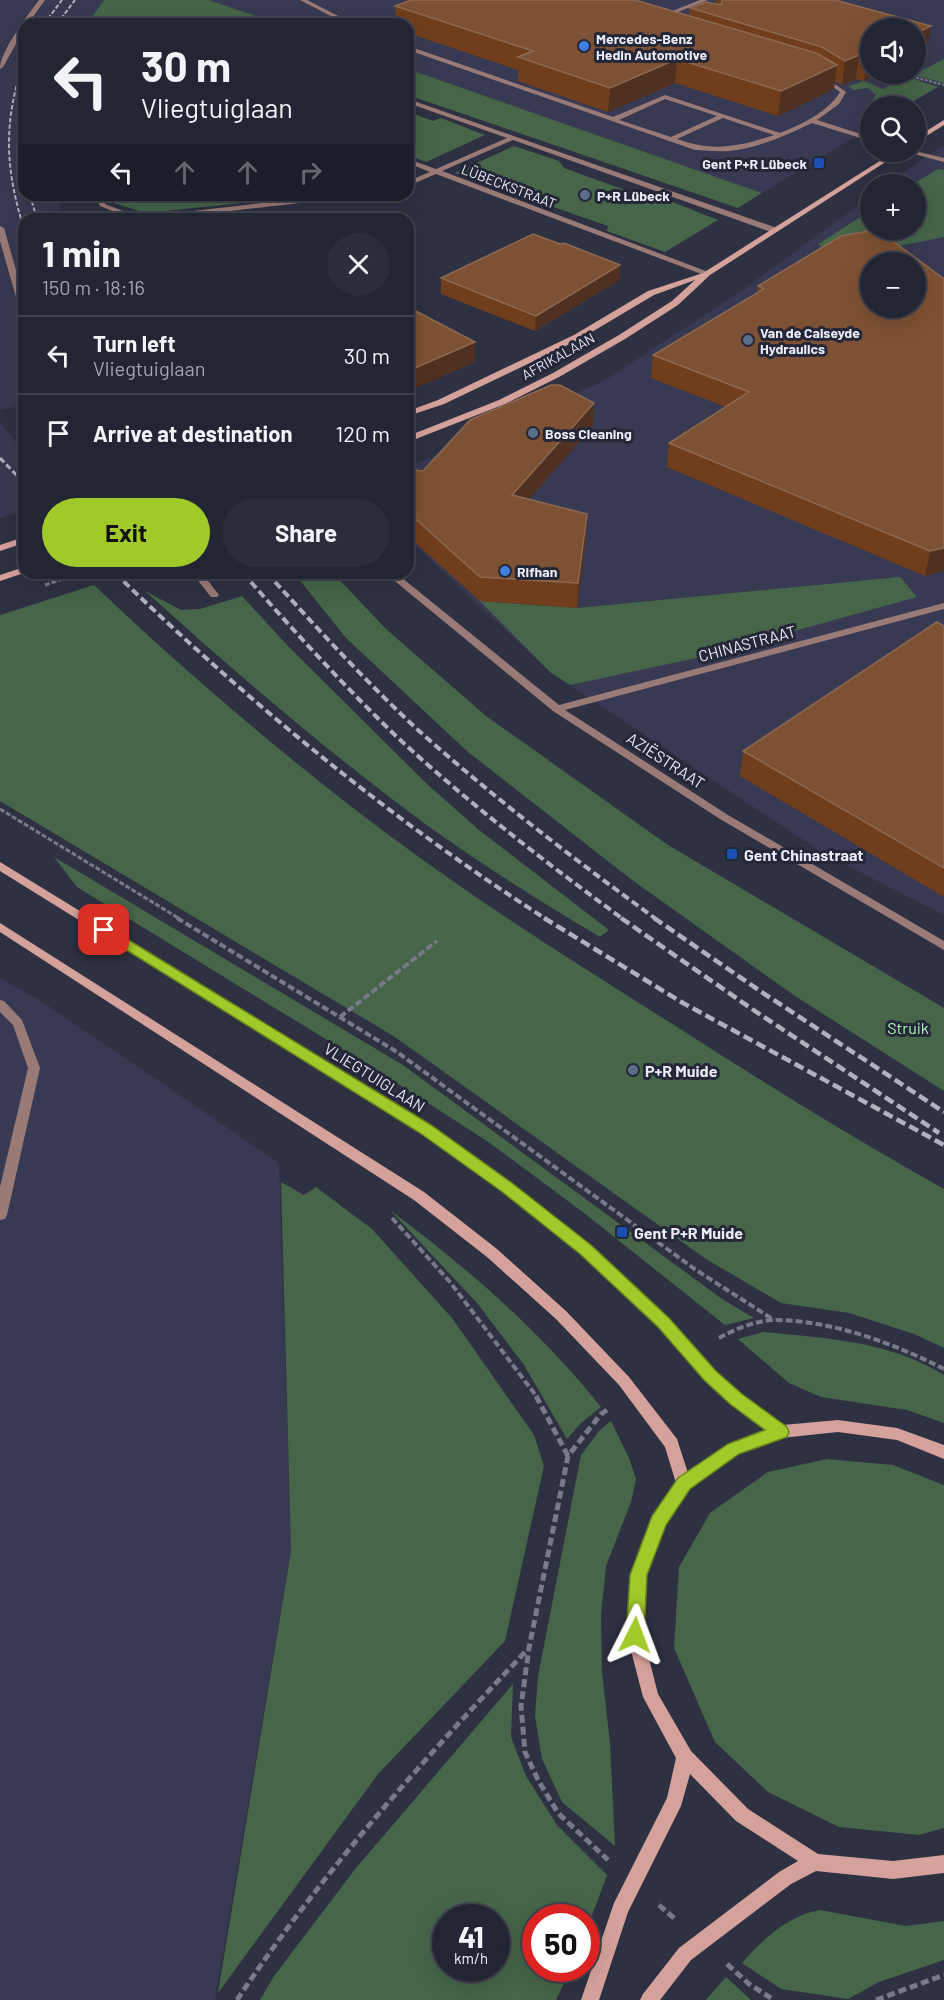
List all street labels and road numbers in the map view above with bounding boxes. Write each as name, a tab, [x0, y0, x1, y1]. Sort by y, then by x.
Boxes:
street label: LÜBECKSTRAAT	[459, 160, 559, 212]
street label: AFRIKALAAN	[518, 329, 598, 383]
street label: CHINASTRAAT	[696, 621, 798, 665]
street label: AZIËSTRAAT	[624, 728, 708, 792]
street label: VLIEGTUIGLAAN	[321, 1038, 429, 1116]

